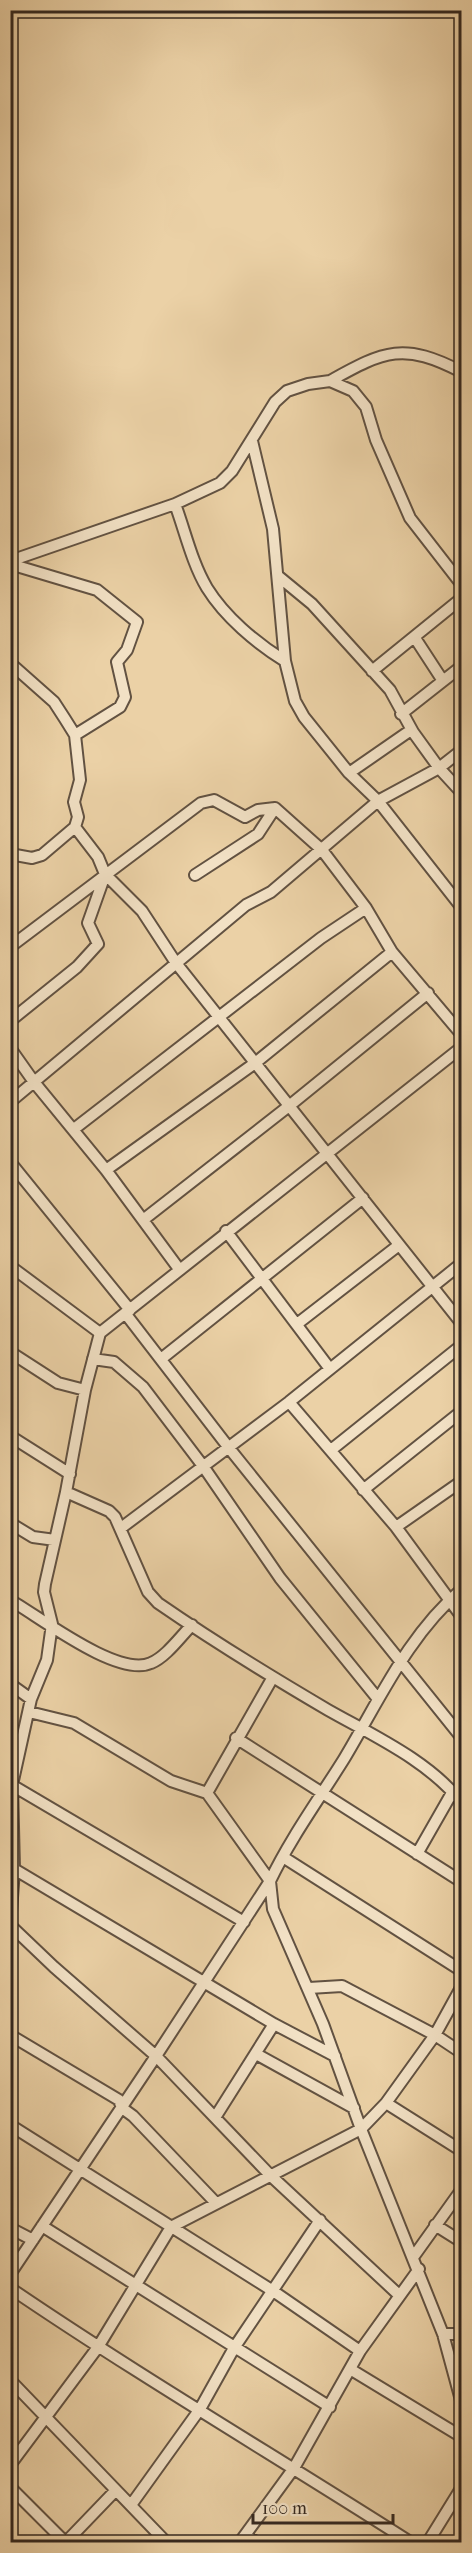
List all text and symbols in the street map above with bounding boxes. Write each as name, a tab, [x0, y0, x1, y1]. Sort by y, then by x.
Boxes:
scale bar	[253, 2487, 392, 2525]
text: 100 m	[262, 2498, 307, 2519]

